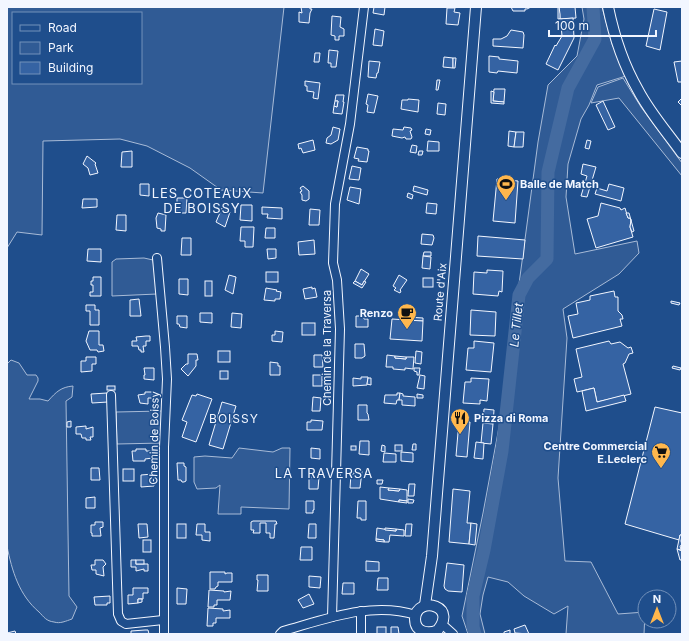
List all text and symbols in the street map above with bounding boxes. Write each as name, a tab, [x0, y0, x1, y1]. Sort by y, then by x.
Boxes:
legend	[12, 12, 142, 84]
scale bar	[549, 12, 656, 38]
text: 100 m	[555, 18, 589, 33]
text: Road	[48, 20, 77, 35]
text: Park	[48, 40, 74, 55]
text: Building	[48, 60, 93, 75]
sports icon: Balle de Match	[495, 173, 517, 201]
place label: Balle de Match	[520, 177, 599, 191]
district label: LES COTEAUX DE BOISSY	[152, 185, 252, 216]
street label: Route d'Aix	[430, 262, 450, 322]
street label: Chemin de la Traversa	[320, 290, 334, 406]
water label: Le Tillet	[506, 301, 526, 348]
cafe icon: Renzo	[396, 302, 418, 330]
place label: Renzo	[360, 306, 393, 320]
street label: Chemin de Boissy	[146, 391, 162, 485]
restaurant icon: Pizza di Roma	[449, 407, 471, 435]
district label: BOISSY	[209, 411, 259, 426]
place label: Pizza di Roma	[474, 411, 548, 425]
place label: Centre Commercial E.Leclerc	[544, 439, 648, 466]
supermarket icon: Centre Commercial E.Leclerc	[650, 441, 672, 469]
district label: LA TRAVERSA	[275, 465, 373, 481]
north arrow	[637, 589, 677, 629]
text: N	[653, 592, 661, 606]

